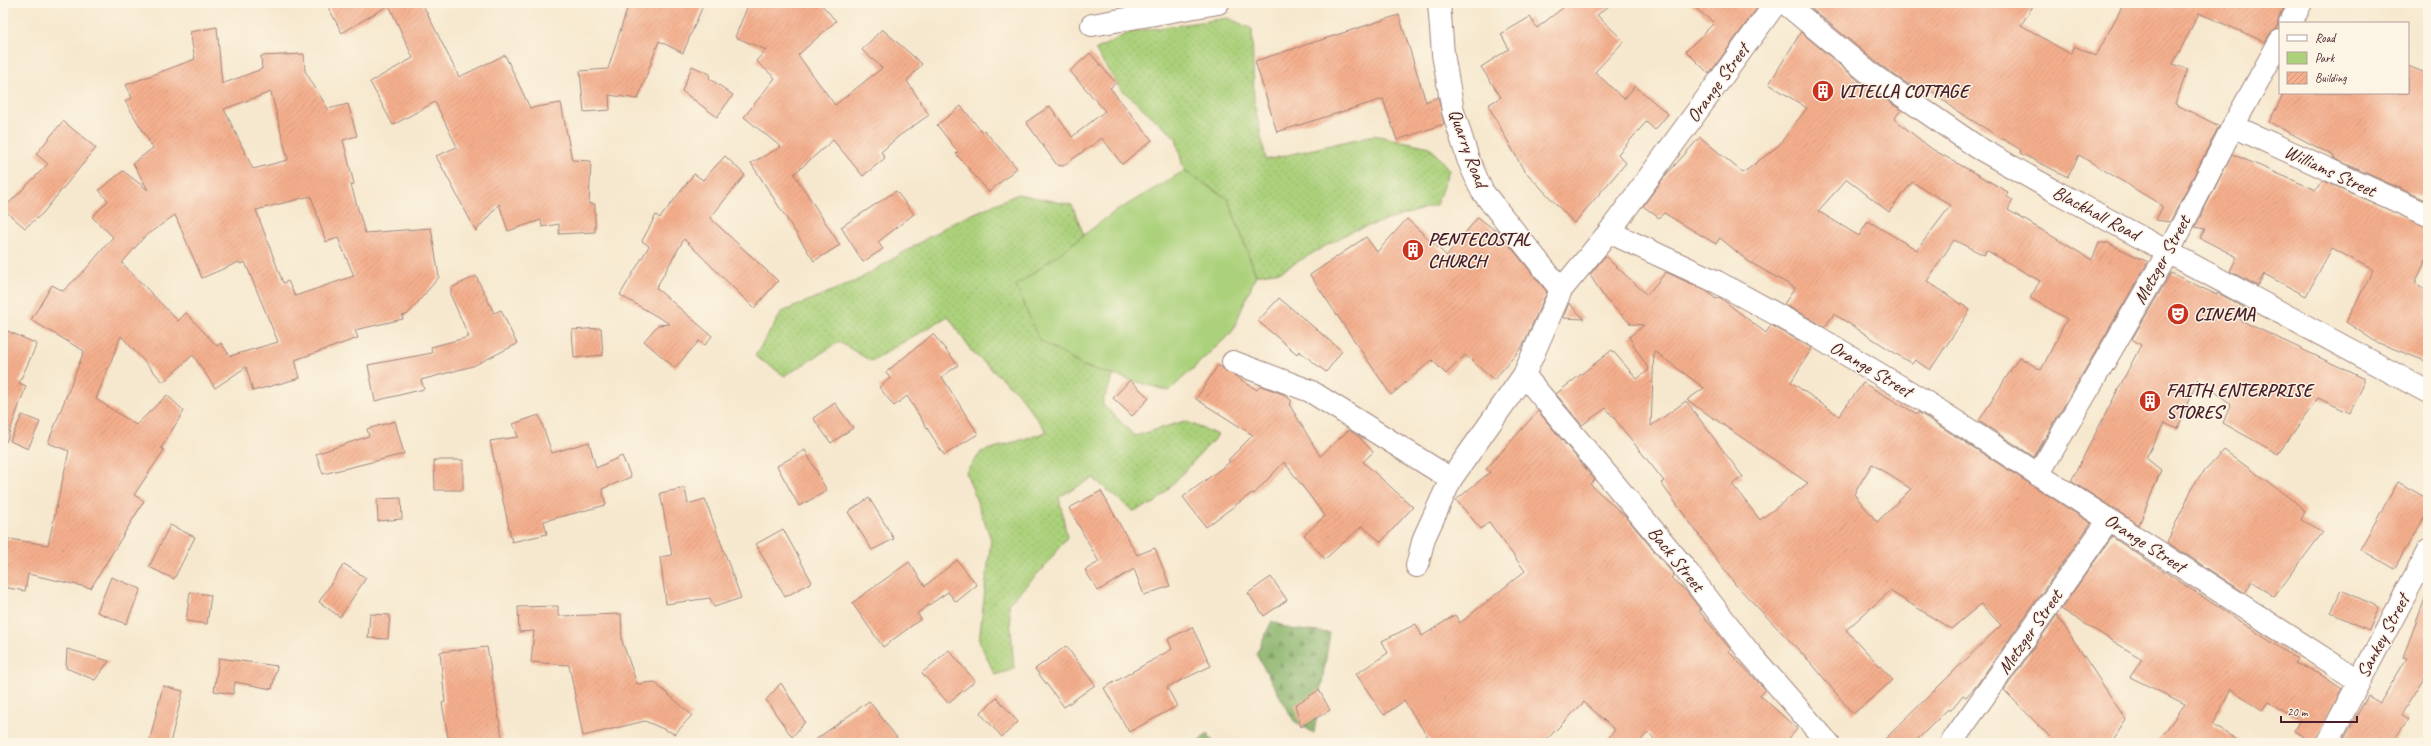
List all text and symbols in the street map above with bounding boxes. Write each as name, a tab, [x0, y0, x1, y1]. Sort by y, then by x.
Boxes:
legend	[2279, 22, 2409, 94]
text: Road	[2315, 30, 2337, 46]
street label: Orange Street	[1681, 37, 1756, 127]
text: Park	[2315, 50, 2336, 66]
text: Building	[2315, 70, 2347, 86]
building icon: VITELLA COTTAGE	[1810, 78, 1836, 104]
place label: VITELLA COTTAGE	[1838, 79, 1972, 103]
street label: Quarry Road	[1443, 106, 1494, 194]
street label: Williams Street	[2280, 139, 2381, 203]
street label: Blackhall Road	[2048, 180, 2147, 248]
street label: Metzger Street	[2128, 210, 2197, 308]
place label: PENTECOSTAL CHURCH	[1428, 227, 1531, 273]
building icon: PENTECOSTAL CHURCH	[1400, 237, 1426, 263]
theatre icon: CINEMA	[2165, 301, 2191, 327]
place label: CINEMA	[2194, 302, 2256, 326]
street label: Orange Street	[1825, 335, 1919, 404]
place label: FAITH ENTERPRISE STORES	[2166, 378, 2315, 424]
building icon: FAITH ENTERPRISE STORES	[2137, 388, 2163, 414]
street label: Orange Street	[2100, 508, 2192, 580]
street label: Back Street	[1642, 521, 1711, 598]
street label: Metzger Street	[1992, 584, 2069, 679]
street label: Sankey Street	[2351, 588, 2416, 682]
scale bar	[2281, 698, 2357, 724]
text: 20 m	[2287, 704, 2309, 720]

